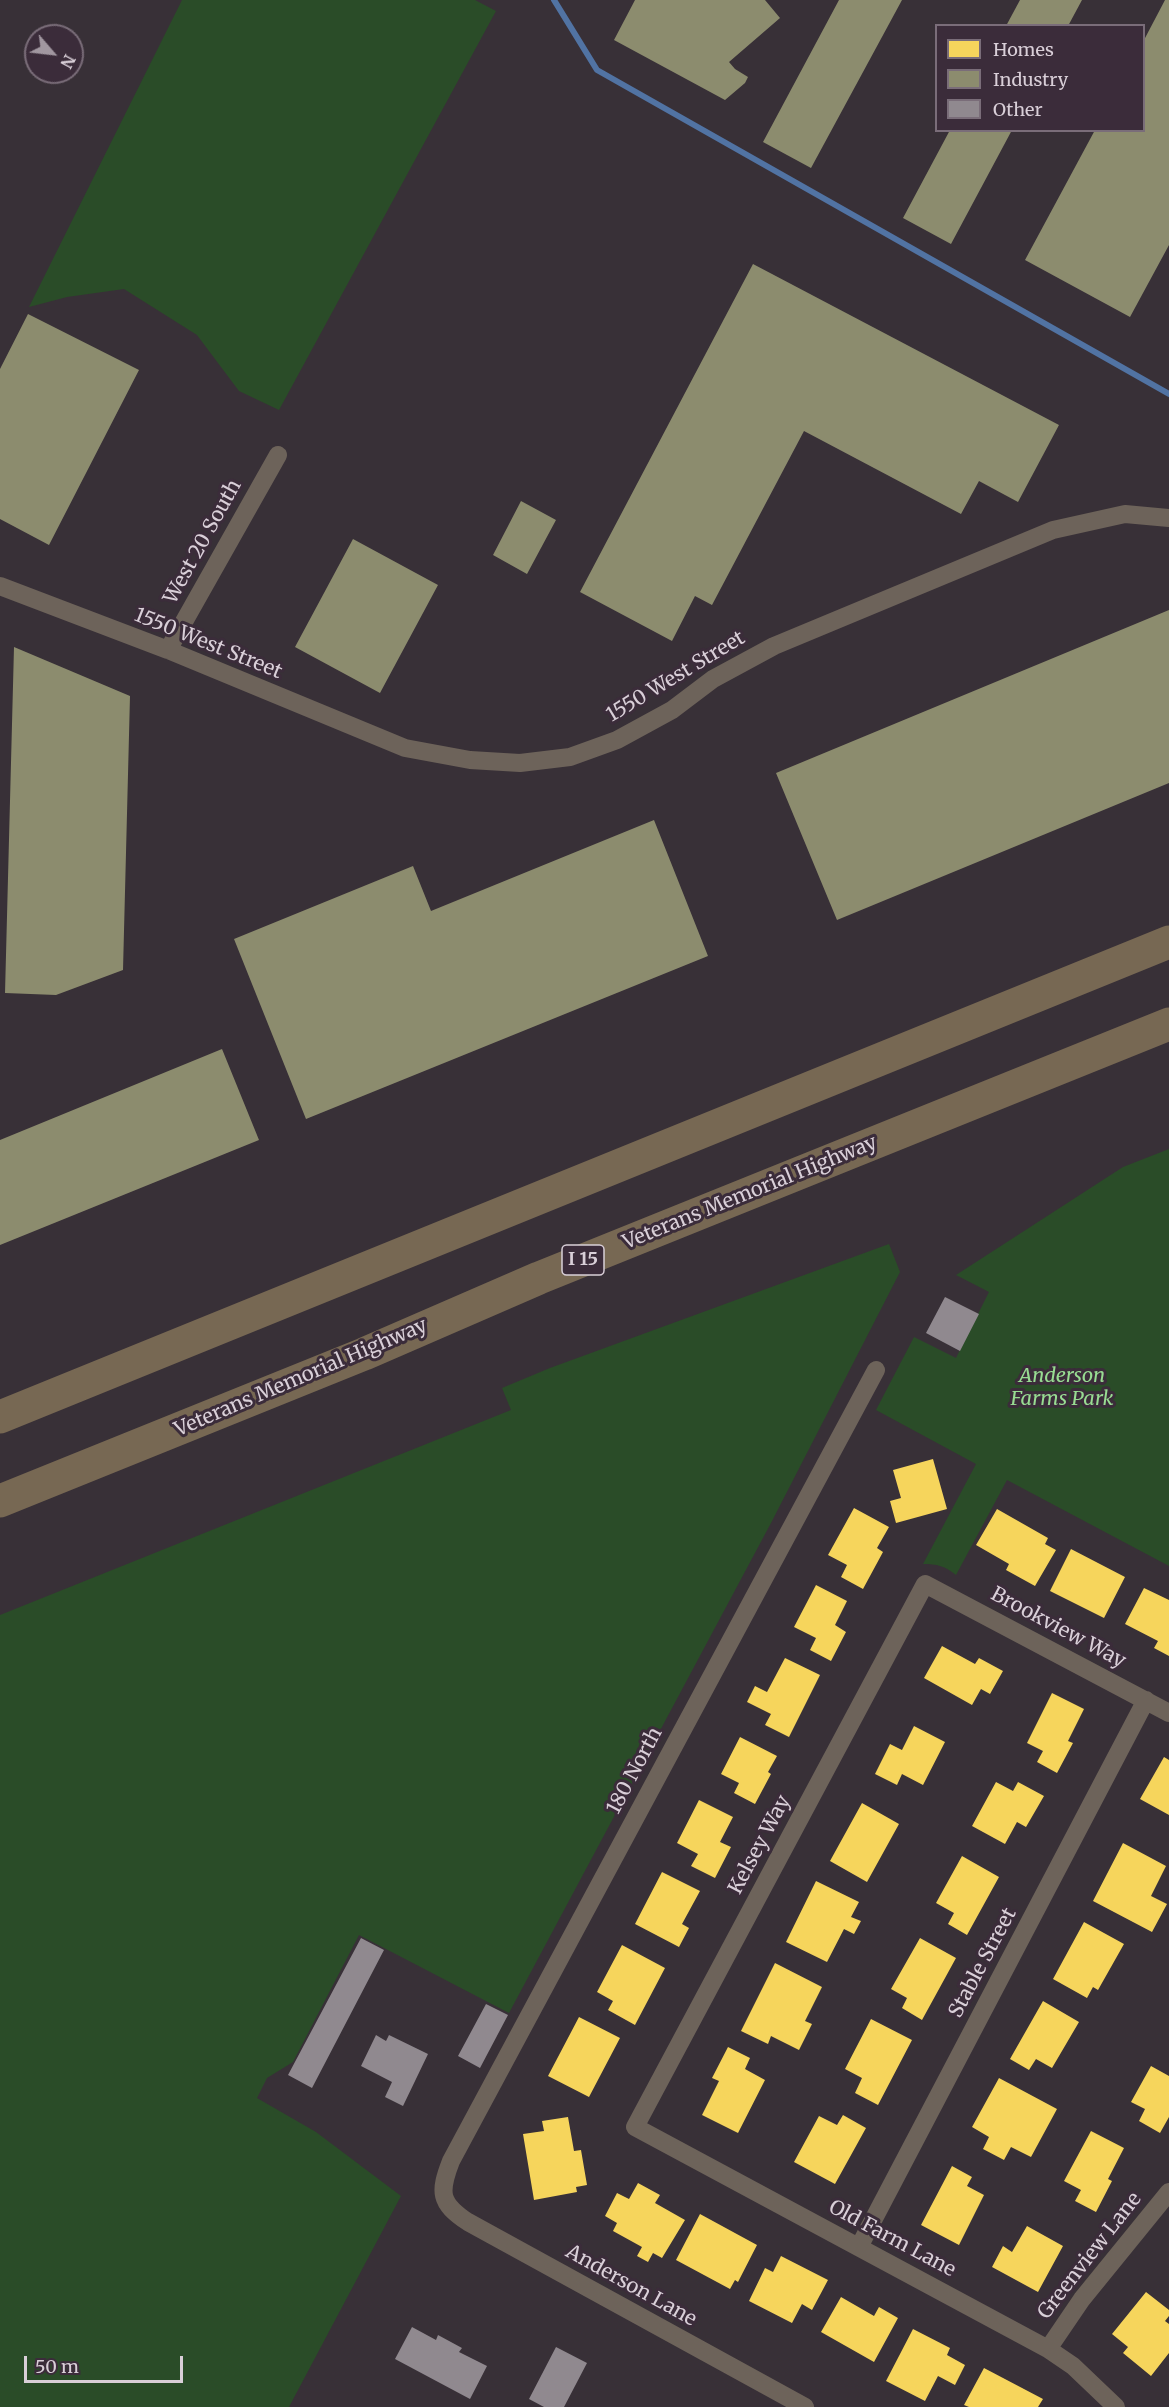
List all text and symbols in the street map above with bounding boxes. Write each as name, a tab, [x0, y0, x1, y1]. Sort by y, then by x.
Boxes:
north arrow	[24, 24, 84, 84]
legend	[935, 24, 1145, 132]
text: Homes	[993, 38, 1054, 61]
text: N	[56, 51, 80, 72]
text: Industry	[993, 68, 1068, 91]
text: Other	[993, 98, 1043, 121]
street label: West 20 South	[159, 476, 247, 608]
street label: 1550 West Street	[131, 603, 285, 685]
street label: 1550 West Street	[602, 626, 750, 728]
street label: Veterans Memorial Highway	[619, 1131, 881, 1255]
road number: I 15	[562, 1245, 604, 1275]
street label: Veterans Memorial Highway	[171, 1314, 431, 1442]
park label: Anderson Farms Park	[1010, 1364, 1114, 1411]
street label: Brookview Way	[986, 1582, 1130, 1674]
street label: 180 North	[602, 1724, 668, 1818]
street label: Kelsey Way	[724, 1792, 796, 1898]
street label: Stable Street	[944, 1904, 1022, 2022]
street label: Greenview Lane	[1033, 2188, 1147, 2324]
street label: Old Farm Lane	[824, 2195, 960, 2283]
street label: Anderson Lane	[561, 2240, 701, 2332]
scale bar	[27, 2344, 186, 2382]
text: 50 m	[35, 2355, 79, 2378]

